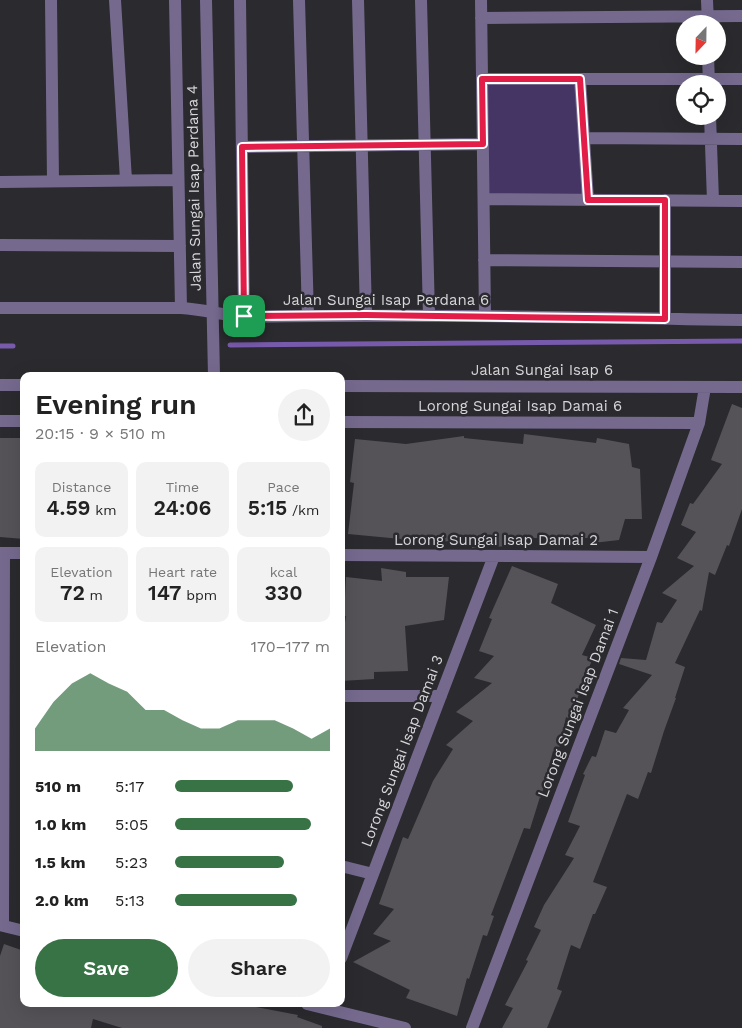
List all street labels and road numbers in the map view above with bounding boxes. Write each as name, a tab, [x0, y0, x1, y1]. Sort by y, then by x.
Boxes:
street label: Jalan Sungai Isap Perdana 4	[183, 85, 205, 291]
street label: Jalan Sungai Isap Perdana 6	[283, 291, 489, 309]
street label: Jalan Sungai Isap 6	[471, 361, 613, 379]
street label: Lorong Sungai Isap Damai 6	[418, 397, 622, 415]
street label: Lorong Sungai Isap Damai 2	[394, 531, 598, 549]
street label: Lorong Sungai Isap Damai 1	[534, 606, 622, 800]
street label: Lorong Sungai Isap Damai 3	[357, 653, 447, 849]

